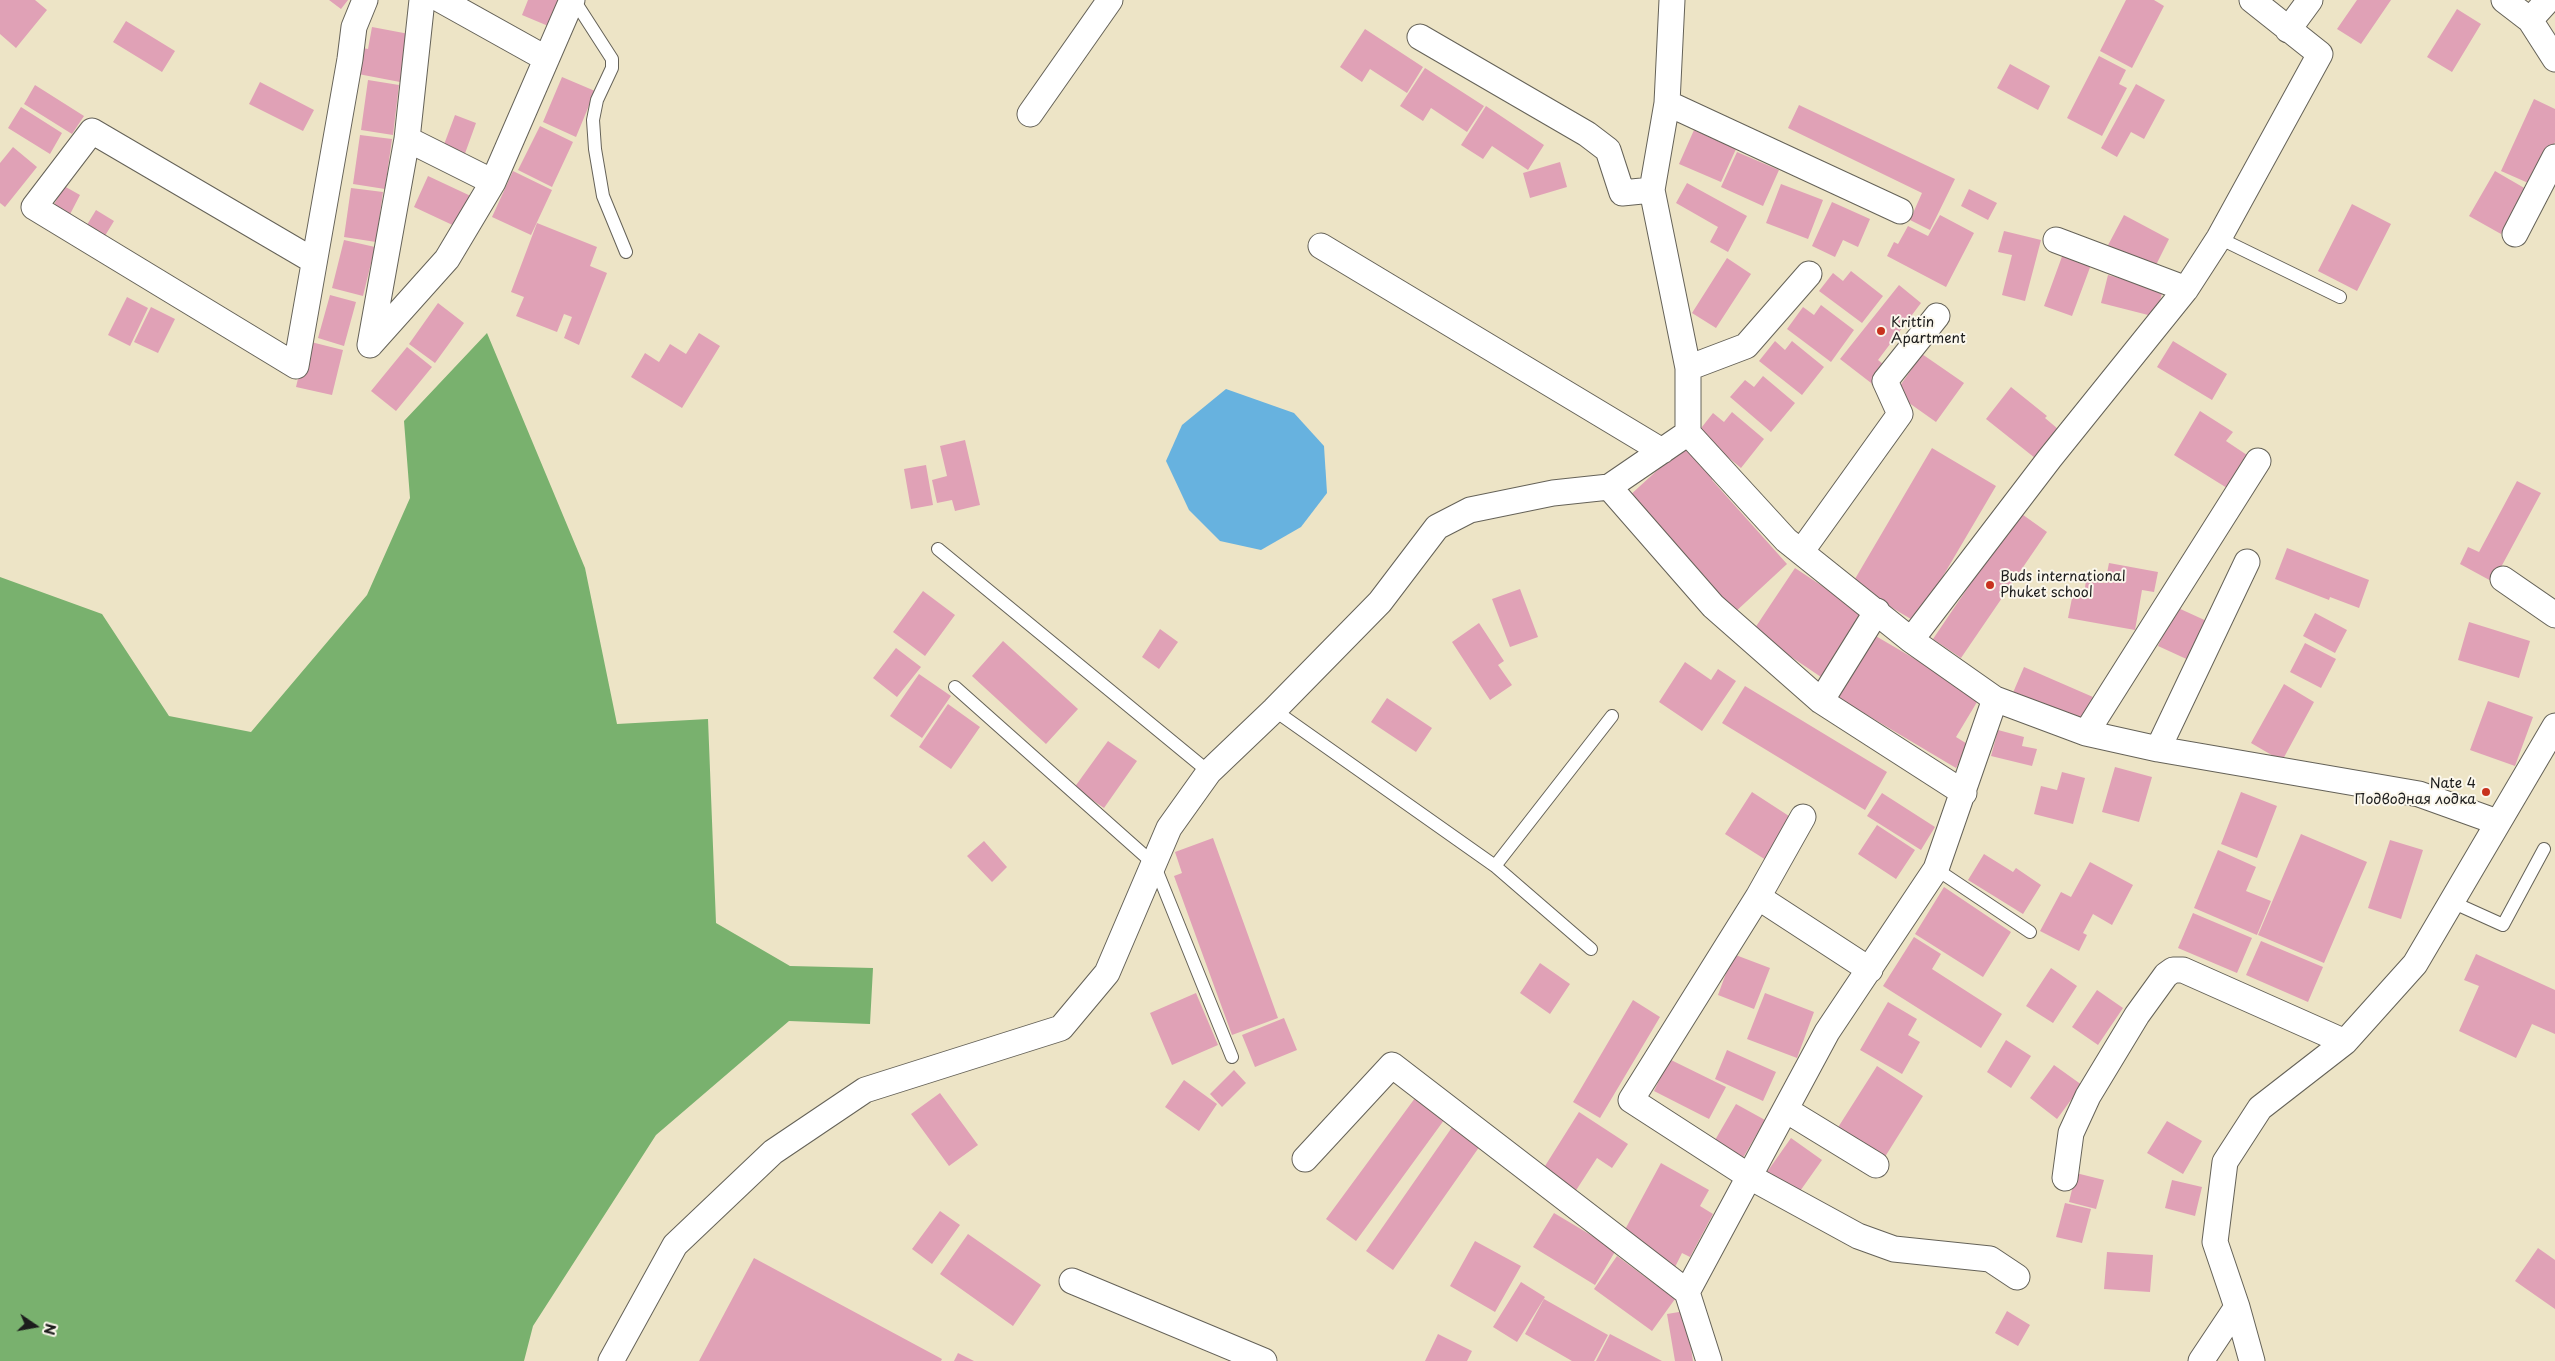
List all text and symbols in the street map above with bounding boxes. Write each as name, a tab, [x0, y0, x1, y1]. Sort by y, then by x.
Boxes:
place label: Krittin Apartment	[1891, 315, 1966, 348]
marker: Krittin Apartment	[1875, 325, 1887, 337]
place label: Buds international Phuket school	[2000, 569, 2126, 602]
marker: Buds international Phuket school	[1984, 579, 1996, 591]
place label: Nate 4 Подводная лодка	[2355, 776, 2476, 809]
marker: Nate 4 Подводная лодка	[2480, 786, 2492, 798]
north arrow	[10, 1301, 60, 1351]
text: N	[39, 1322, 62, 1337]

